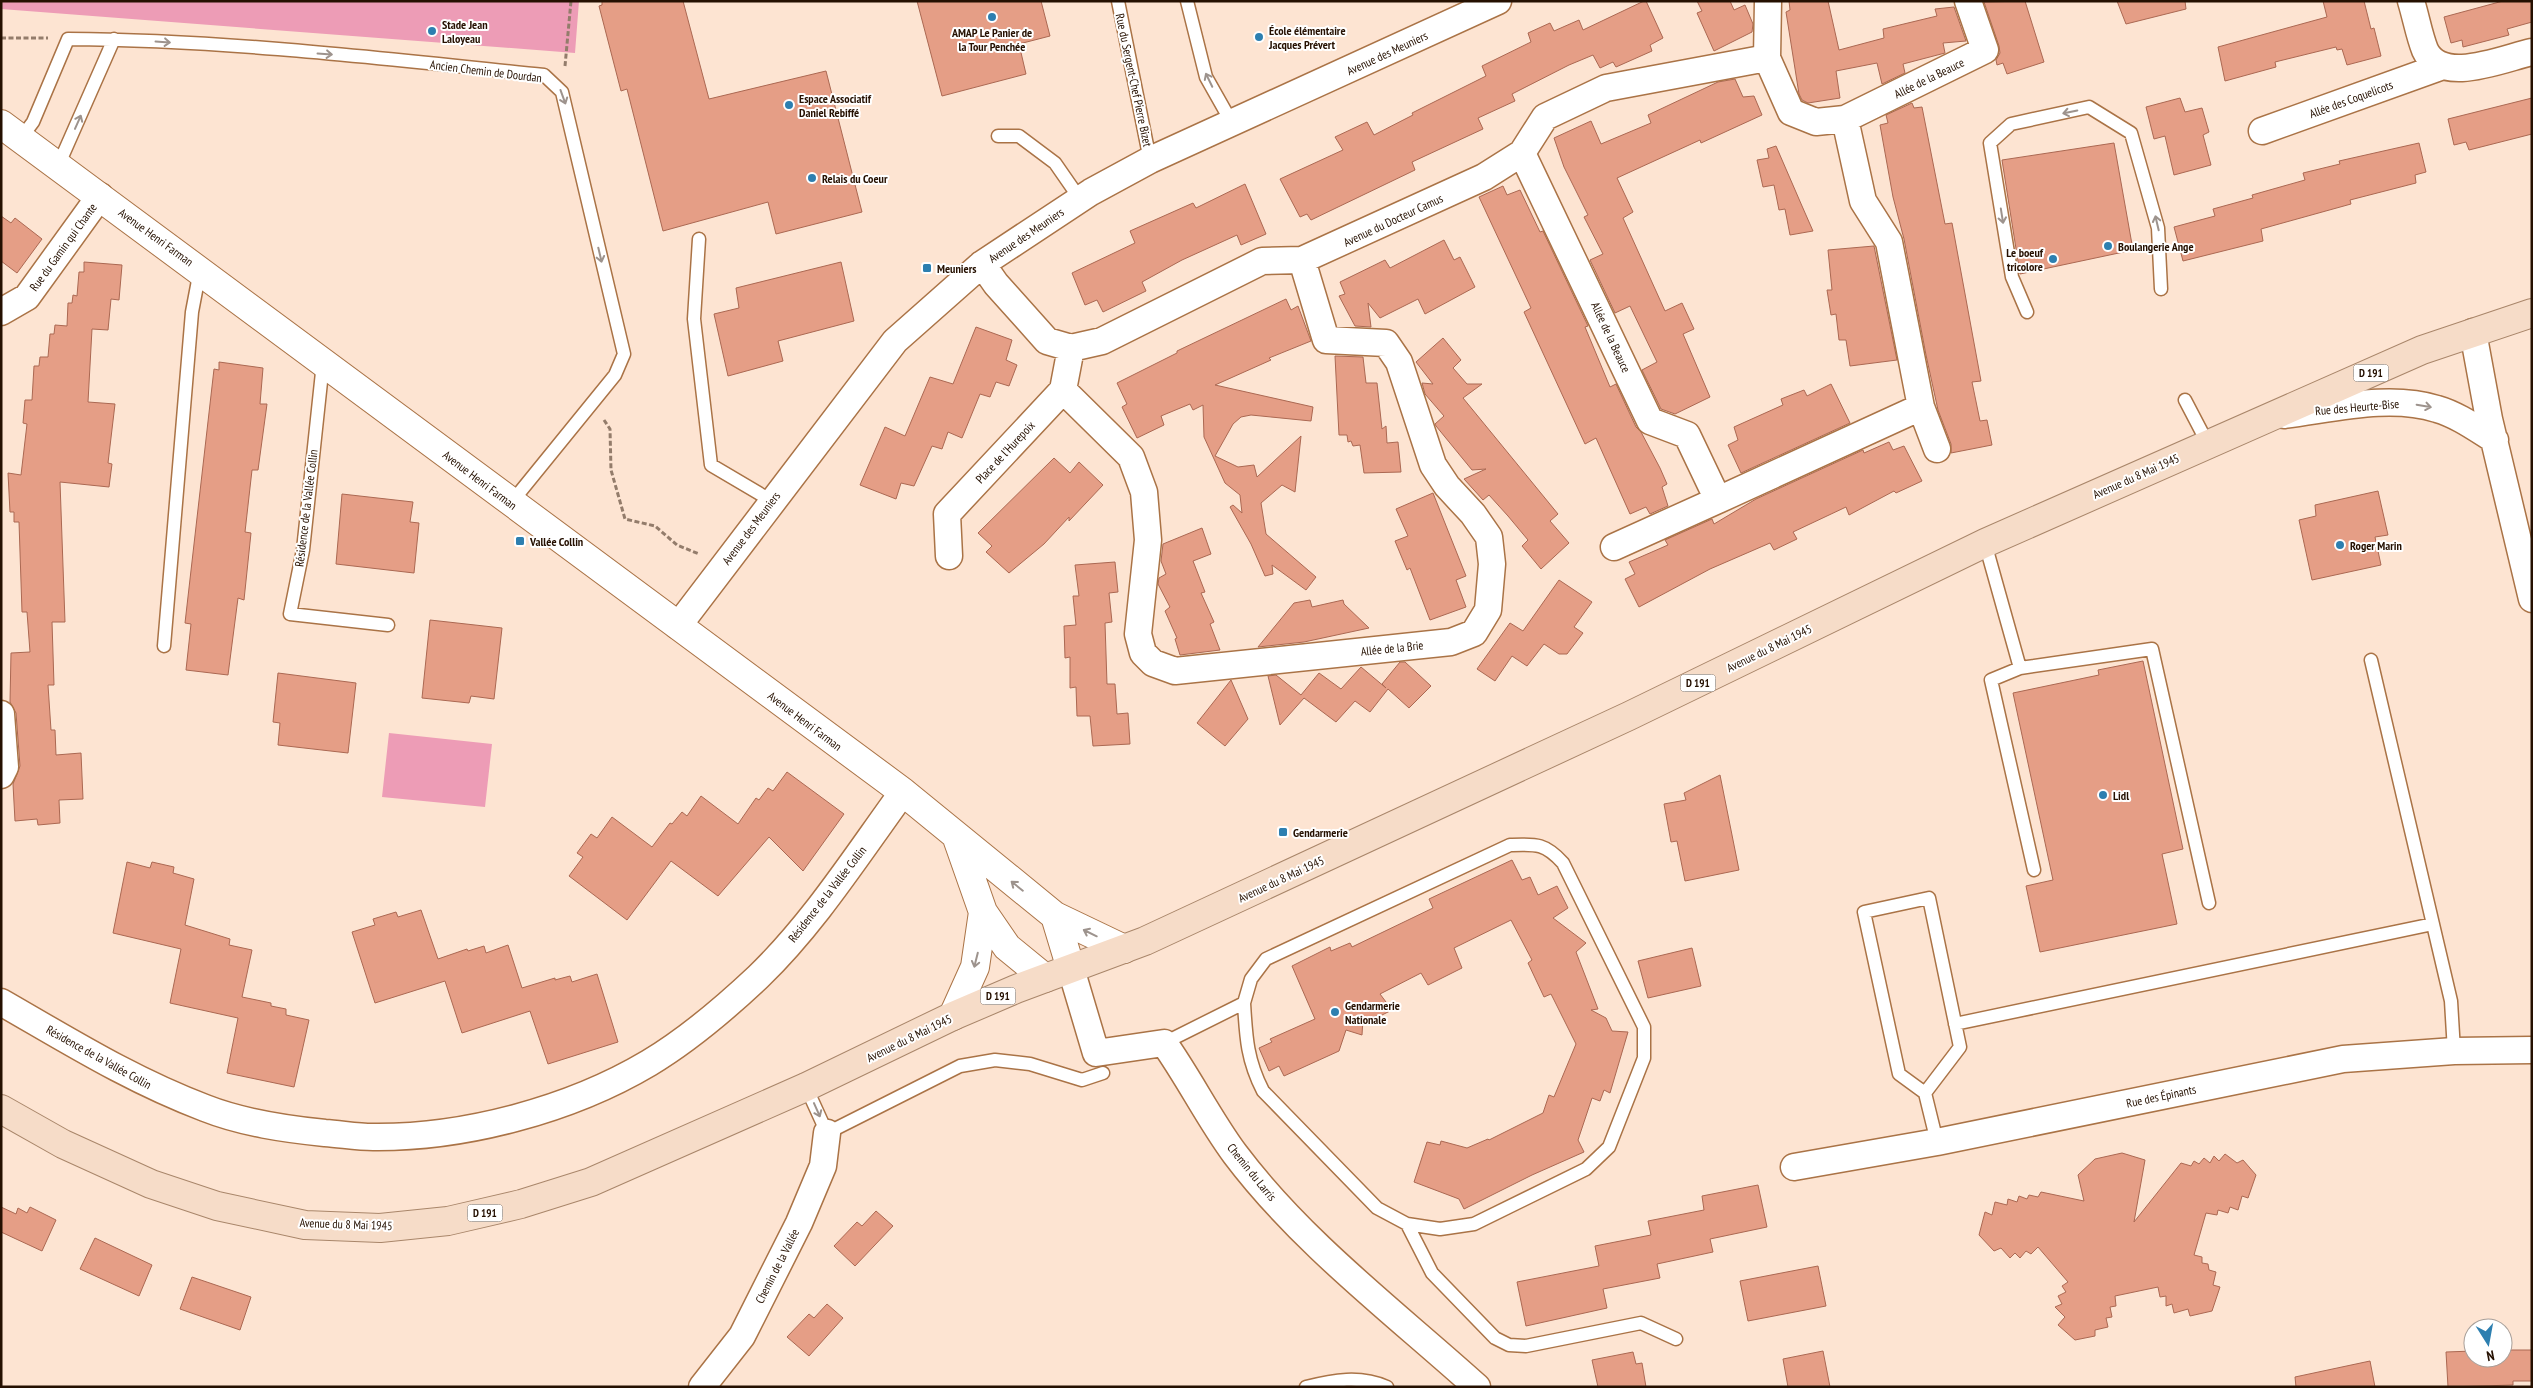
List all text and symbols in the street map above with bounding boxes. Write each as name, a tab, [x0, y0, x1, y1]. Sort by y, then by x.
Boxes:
marker: AMAP Le Panier de la Tour Penchée	[986, 11, 998, 23]
street label: Rue du Sergent-Chef Pierre Bizet	[1113, 12, 1156, 149]
place label: Stade Jean Laloyeau	[442, 17, 488, 46]
place label: École élémentaire Jacques Prévert	[1268, 23, 1346, 52]
marker: Stade Jean Laloyeau	[426, 25, 438, 37]
place label: AMAP Le Panier de la Tour Penchée	[951, 25, 1032, 54]
street label: Avenue des Meuniers	[1344, 28, 1430, 78]
marker: École élémentaire Jacques Prévert	[1253, 31, 1265, 43]
one-way arrow	[154, 38, 170, 47]
one-way arrow	[317, 49, 333, 58]
street label: Allée de la Beauce	[1892, 55, 1967, 101]
street label: Ancien Chemin de Dourdan	[429, 57, 543, 85]
one-way arrow	[1204, 73, 1213, 88]
street label: Allée des Coquelicots	[2307, 77, 2395, 121]
one-way arrow	[559, 89, 568, 104]
place label: Espace Associatif Daniel Rebiffé	[799, 91, 872, 120]
marker: Espace Associatif Daniel Rebiffé	[783, 99, 795, 111]
one-way arrow	[2062, 107, 2078, 117]
one-way arrow	[73, 115, 83, 130]
place label: Relais du Coeur	[822, 171, 888, 186]
marker: Relais du Coeur	[806, 172, 818, 184]
street label: Avenue du Docteur Camus	[1341, 190, 1445, 250]
street label: Rue du Gamin qui Chante	[26, 200, 100, 294]
street label: Avenue des Meuniers	[985, 204, 1067, 266]
street label: Avenue Henri Farman	[116, 205, 196, 269]
one-way arrow	[1998, 208, 2008, 224]
one-way arrow	[2152, 216, 2161, 232]
place label: Boulangerie Ange	[2118, 239, 2194, 254]
marker: Boulangerie Ange	[2102, 240, 2114, 252]
place label: Le boeuf tricolore	[2006, 245, 2044, 274]
one-way arrow	[596, 246, 605, 262]
marker: Le boeuf tricolore	[2047, 253, 2059, 265]
place label: Meuniers	[937, 261, 976, 276]
marker: Meuniers	[921, 262, 933, 274]
street label: Allée de la Beauce	[1588, 299, 1634, 375]
road number: D 191	[2354, 364, 2388, 382]
street label: Rue des Heurte-Bise	[2314, 396, 2400, 418]
one-way arrow	[2415, 402, 2431, 412]
street label: Place de l'Hurepoix	[972, 418, 1038, 486]
street label: Avenue Henri Farman	[440, 447, 520, 513]
street label: Résidence de la Vallée Collin	[291, 448, 321, 568]
street label: Avenue du 8 Mai 1945	[2090, 450, 2182, 502]
street label: Avenue des Meuniers	[719, 488, 783, 568]
place label: Vallée Collin	[529, 534, 583, 549]
marker: Vallée Collin	[514, 535, 526, 547]
place label: Roger Marin	[2350, 538, 2402, 553]
marker: Roger Marin	[2334, 539, 2346, 551]
street label: Avenue du 8 Mai 1945	[1724, 621, 1814, 675]
street label: Allée de la Brie	[1360, 637, 1424, 659]
road number: D 191	[1680, 674, 1716, 691]
street label: Avenue Henri Farman	[765, 688, 845, 754]
place label: Lidl	[2113, 788, 2129, 803]
marker: Lidl	[2097, 789, 2109, 801]
place label: Gendarmerie	[1293, 825, 1348, 840]
marker: Gendarmerie	[1277, 826, 1289, 838]
street label: Résidence de la Vallée Collin	[785, 843, 869, 945]
street label: Avenue du 8 Mai 1945	[1236, 853, 1326, 905]
one-way arrow	[1011, 880, 1024, 891]
one-way arrow	[1082, 927, 1097, 937]
one-way arrow	[971, 951, 980, 967]
road number: D 191	[980, 988, 1016, 1004]
place label: Gendarmerie Nationale	[1345, 998, 1400, 1027]
marker: Gendarmerie Nationale	[1329, 1006, 1341, 1018]
street label: Avenue du 8 Mai 1945	[864, 1011, 954, 1065]
street label: Résidence de la Vallée Collin	[44, 1022, 154, 1092]
street label: Rue des Épinants	[2125, 1081, 2197, 1111]
one-way arrow	[812, 1102, 822, 1117]
street label: Chemin du Larris	[1224, 1140, 1280, 1204]
road number: D 191	[468, 1204, 502, 1222]
street label: Avenue du 8 Mai 1945	[299, 1215, 393, 1233]
street label: Chemin de la Vallée	[752, 1226, 802, 1306]
north arrow	[2463, 1318, 2513, 1368]
text: N	[2485, 1346, 2496, 1365]

